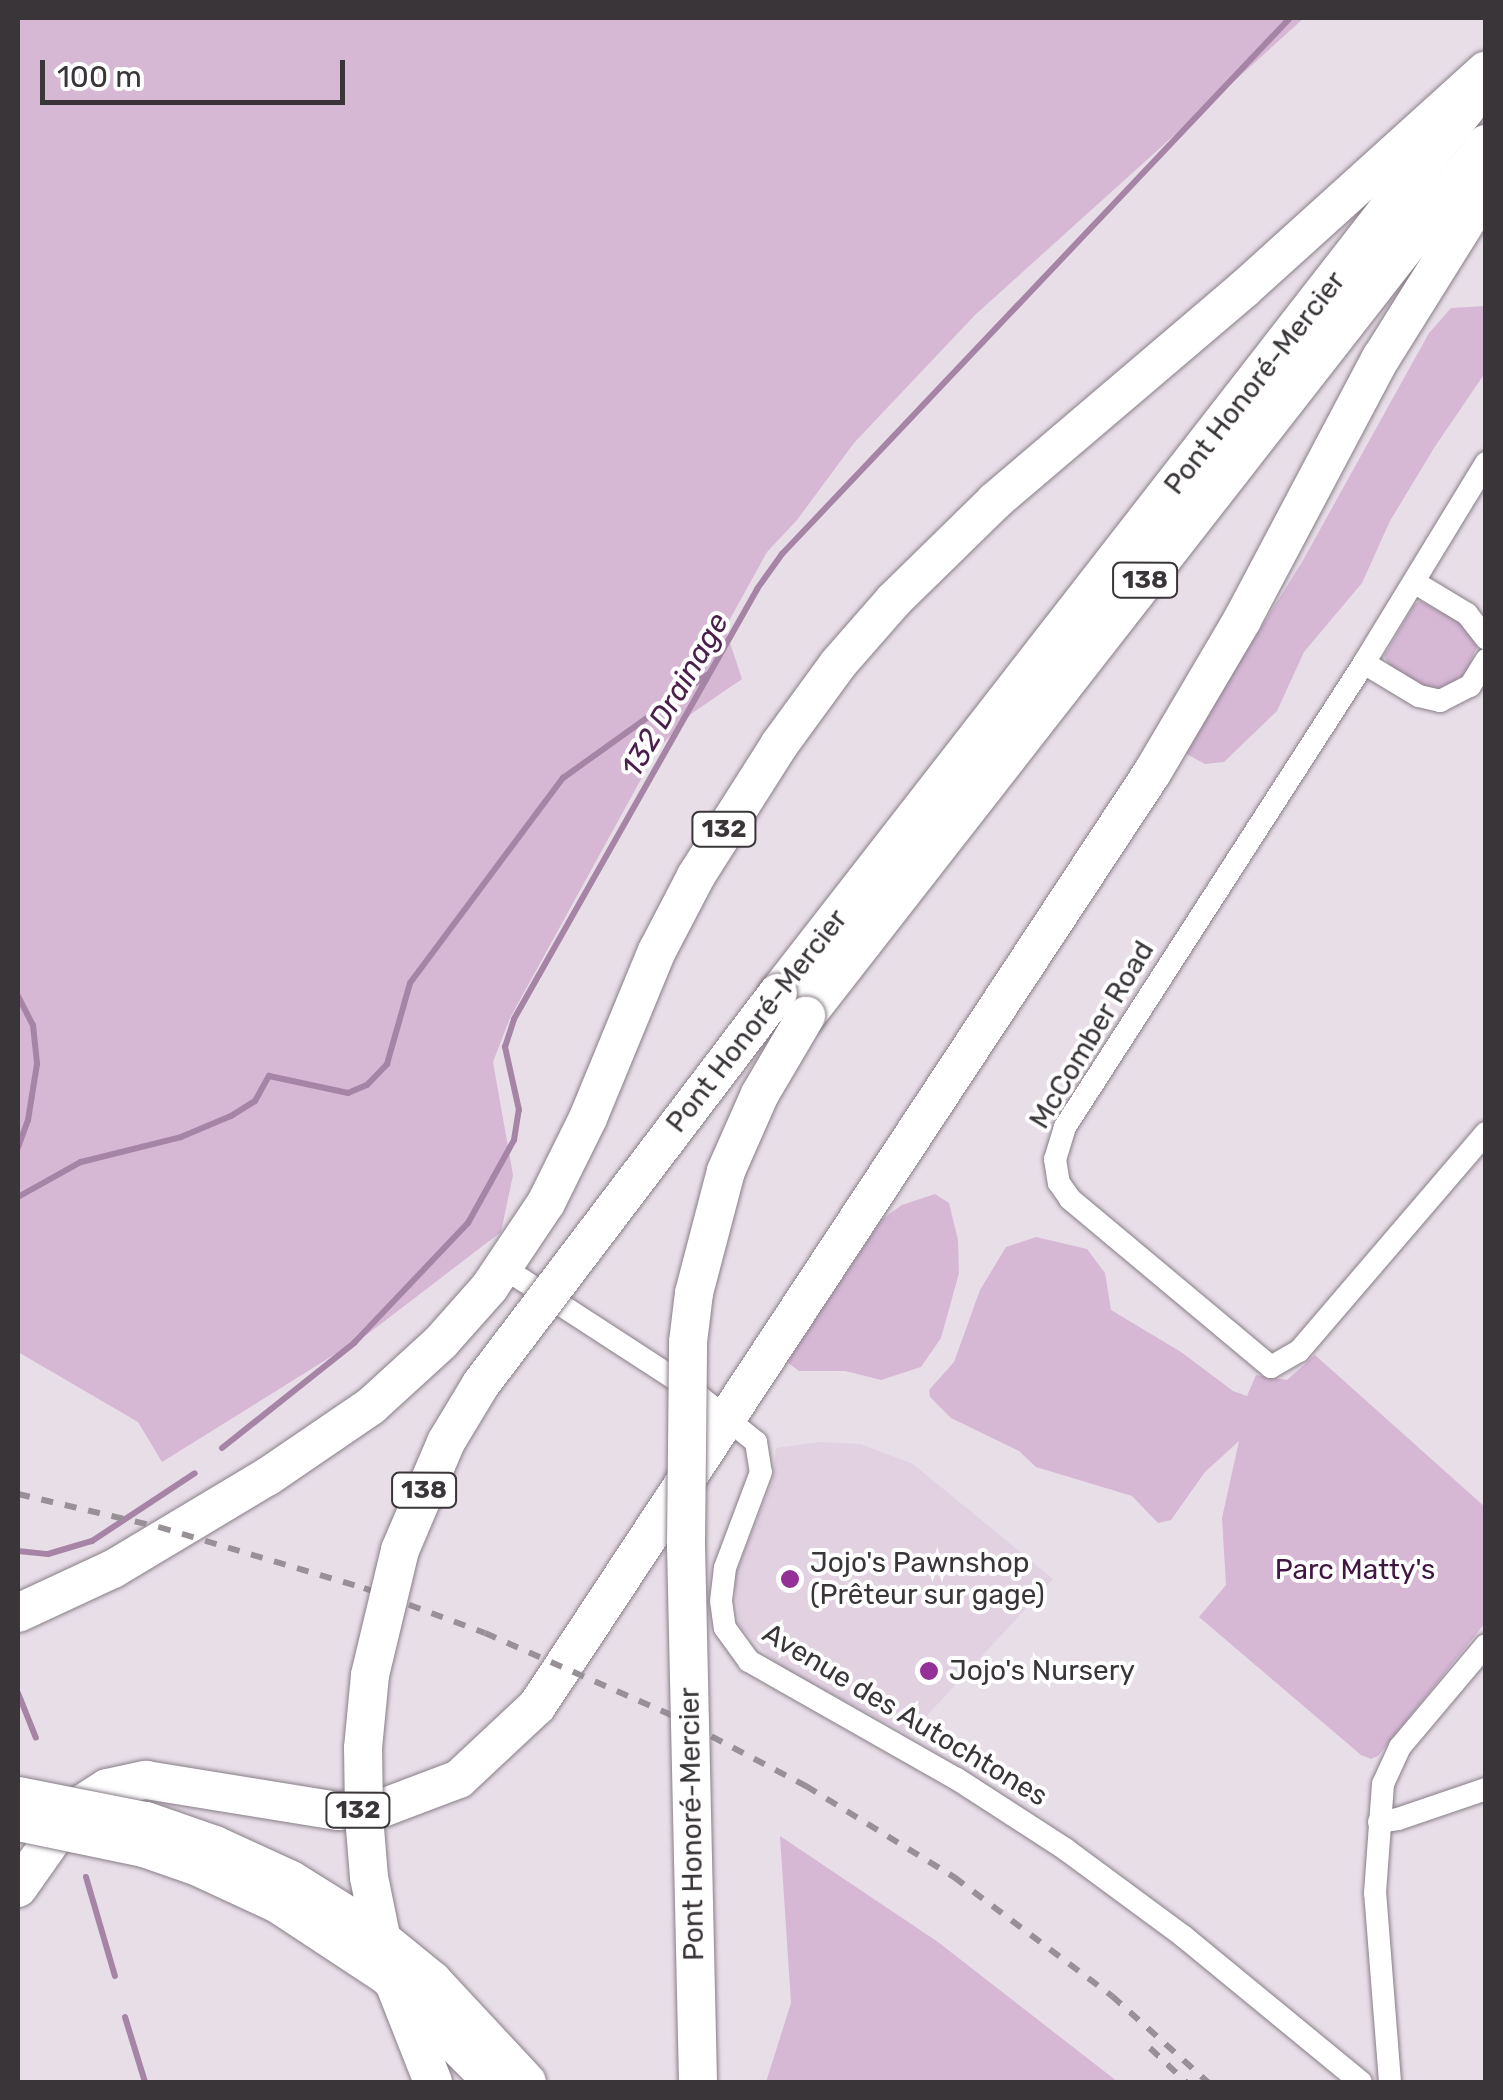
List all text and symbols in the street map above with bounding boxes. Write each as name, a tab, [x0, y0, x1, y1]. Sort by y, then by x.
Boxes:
scale bar	[45, 40, 350, 102]
text: 100 m	[57, 59, 142, 95]
street label: Pont Honoré-Mercier	[1157, 265, 1353, 501]
road number: 138	[1110, 560, 1180, 600]
water label: 132 Drainage	[614, 607, 736, 783]
road number: 132	[689, 809, 759, 849]
street label: Pont Honoré-Mercier	[659, 903, 855, 1139]
street label: McComber Road	[1023, 935, 1161, 1135]
road number: 138	[389, 1470, 459, 1510]
place label: Jojo's Pawnshop (Prêteur sur gage)	[810, 1546, 1046, 1612]
park label: Parc Matty's	[1275, 1553, 1435, 1587]
marker: Jojo's Pawnshop (Prêteur sur gage)	[779, 1568, 801, 1590]
street label: Avenue des Autochtones	[756, 1616, 1054, 1814]
place label: Jojo's Nursery	[949, 1654, 1135, 1688]
marker: Jojo's Nursery	[918, 1660, 940, 1682]
street label: Pont Honoré-Mercier	[673, 1687, 711, 1961]
road number: 132	[323, 1790, 393, 1830]

